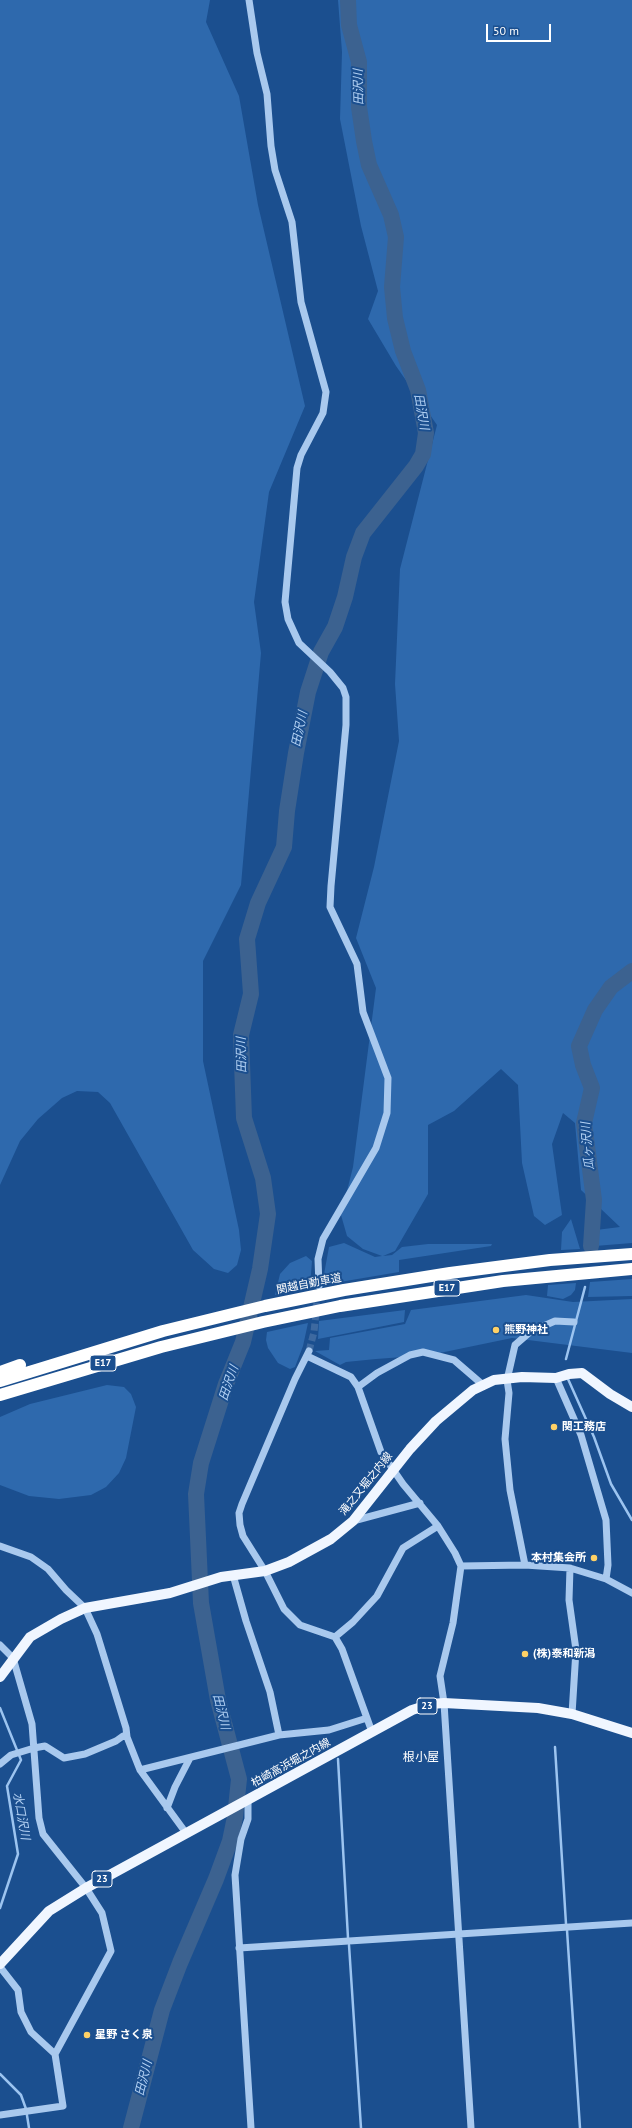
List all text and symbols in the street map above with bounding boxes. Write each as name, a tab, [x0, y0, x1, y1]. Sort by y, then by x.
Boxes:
scale bar	[488, 16, 553, 42]
text: 50 m	[493, 23, 519, 38]
water label: 田沢川	[351, 69, 367, 105]
water label: 田沢川	[411, 393, 431, 431]
water label: 田沢川	[289, 710, 311, 748]
water label: 田沢川	[234, 1037, 250, 1073]
water label: 瓜ヶ沢川	[579, 1121, 597, 1171]
street label: 関越自動車道	[275, 1271, 343, 1297]
road number: E17	[434, 1280, 460, 1296]
place label: 熊野神社	[504, 1323, 548, 1337]
marker: 熊野神社	[491, 1325, 501, 1335]
road number: E17	[90, 1355, 116, 1371]
water label: 田沢川	[216, 1364, 242, 1402]
place label: 関工務店	[562, 1420, 606, 1434]
marker: 関工務店	[549, 1422, 559, 1432]
street label: 滝之又堀之内線	[337, 1450, 395, 1518]
place label: 本村集会所	[531, 1551, 586, 1565]
marker: 本村集会所	[589, 1553, 599, 1563]
place label: (株)泰和新潟	[533, 1647, 595, 1661]
marker: (株)泰和新潟	[520, 1649, 530, 1659]
water label: 田沢川	[210, 1693, 232, 1731]
road number: 23	[417, 1698, 437, 1714]
street label: 柏崎高浜堀之内線	[249, 1736, 333, 1790]
district label: 根小屋	[403, 1751, 439, 1765]
water label: 水口沢川	[10, 1791, 32, 1841]
road number: 23	[92, 1871, 112, 1887]
place label: 星野 さく泉	[95, 2028, 153, 2042]
marker: 星野 さく泉	[82, 2030, 92, 2040]
water label: 田沢川	[133, 2059, 155, 2097]

